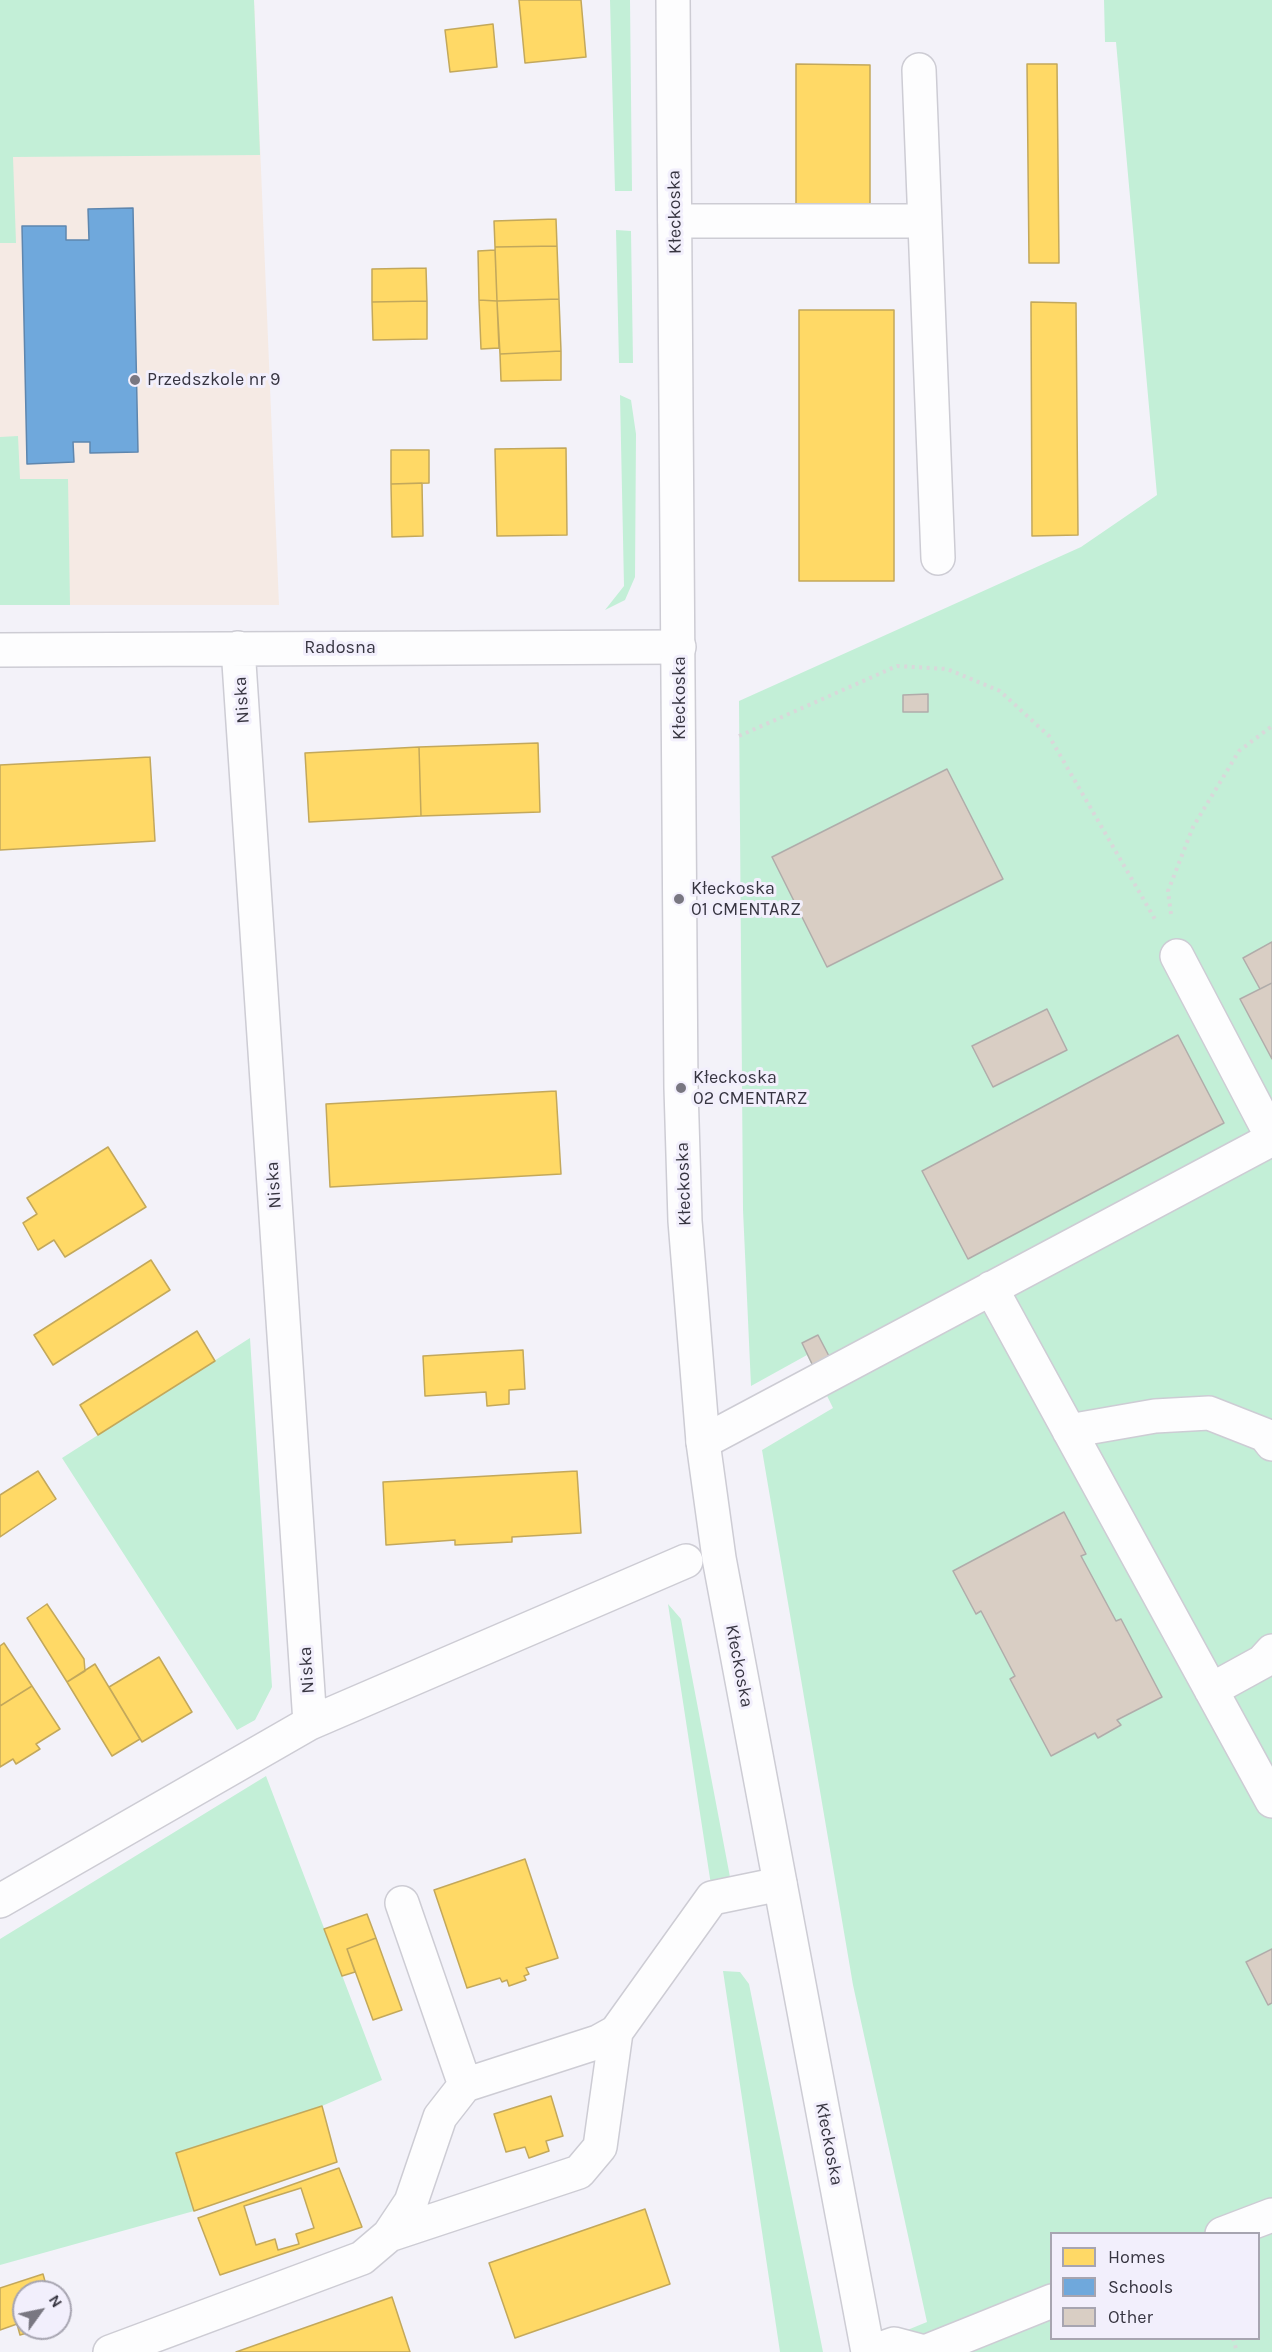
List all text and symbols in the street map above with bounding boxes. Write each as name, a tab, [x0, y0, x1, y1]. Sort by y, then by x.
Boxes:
street label: Kłeckoska	[663, 170, 687, 254]
place label: Przedszkole nr 9	[147, 369, 281, 391]
marker: Przedszkole nr 9	[128, 373, 142, 387]
street label: Radosna	[304, 637, 376, 659]
street label: Kłeckoska	[669, 656, 691, 740]
street label: Niska	[230, 676, 254, 724]
place label: Kłeckoska 01 CMENTARZ	[691, 878, 801, 920]
marker: Kłeckoska 01 CMENTARZ	[672, 892, 686, 906]
place label: Kłeckoska 02 CMENTARZ	[693, 1067, 807, 1110]
marker: Kłeckoska 02 CMENTARZ	[674, 1081, 688, 1095]
street label: Kłeckoska	[672, 1142, 696, 1226]
street label: Niska	[262, 1161, 286, 1209]
street label: Kłeckoska	[720, 1623, 758, 1709]
street label: Niska	[295, 1646, 319, 1694]
street label: Kłeckoska	[810, 2101, 848, 2187]
legend	[1050, 2232, 1260, 2340]
text: Homes	[1108, 2246, 1165, 2268]
text: Schools	[1108, 2276, 1173, 2298]
north arrow	[12, 2280, 72, 2340]
text: N	[45, 2291, 67, 2311]
text: Other	[1108, 2306, 1153, 2328]

